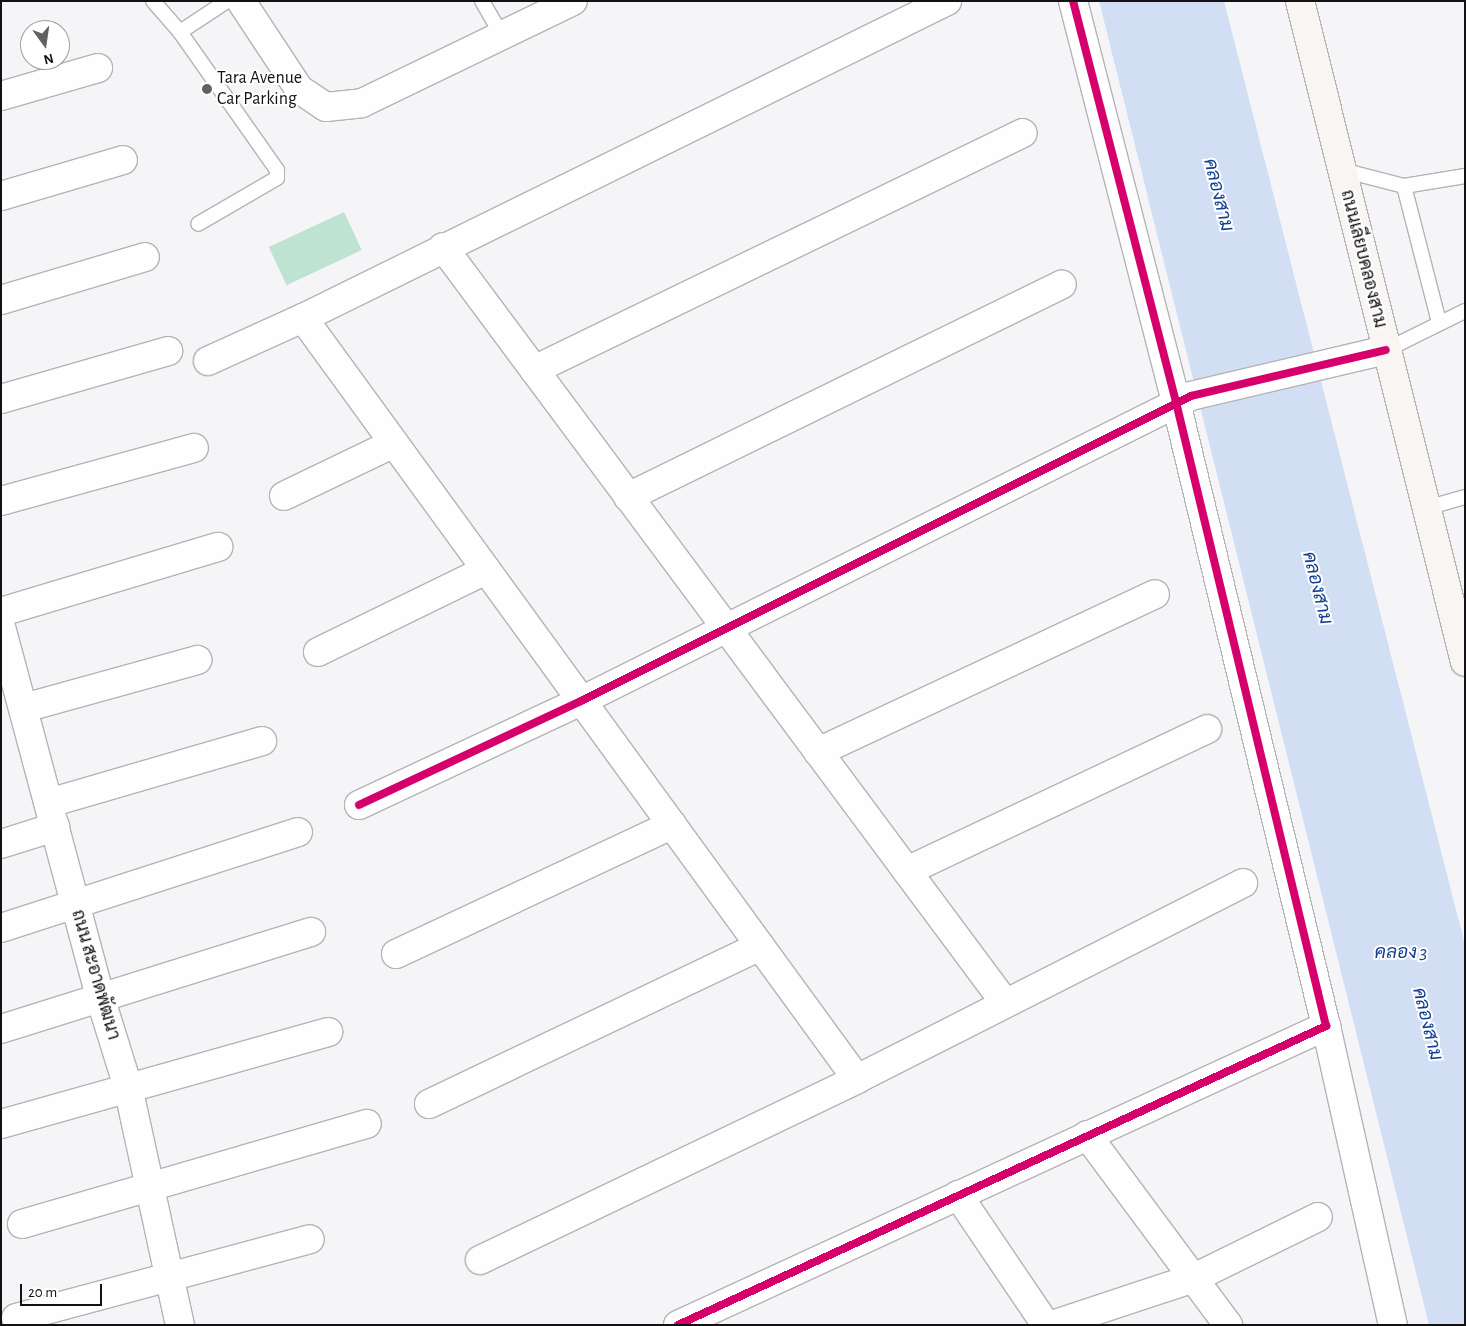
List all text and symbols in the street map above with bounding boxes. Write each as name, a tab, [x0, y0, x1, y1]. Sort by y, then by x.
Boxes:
north arrow	[20, 20, 70, 70]
text: N	[42, 51, 55, 67]
place label: Tara Avenue Car Parking	[217, 68, 302, 110]
marker: Tara Avenue Car Parking	[201, 83, 213, 95]
water label: คลองสาม	[1198, 156, 1238, 234]
street label: ถนนเลียบคลองสาม	[1335, 188, 1391, 330]
water label: คลองสาม	[1297, 549, 1337, 627]
street label: ถนน สะอาดพัฒนา	[66, 907, 124, 1043]
water label: คลอง 3	[1375, 942, 1427, 964]
water label: คลองสาม	[1407, 985, 1447, 1063]
scale bar	[22, 1274, 105, 1306]
text: 20 m	[28, 1285, 57, 1300]

